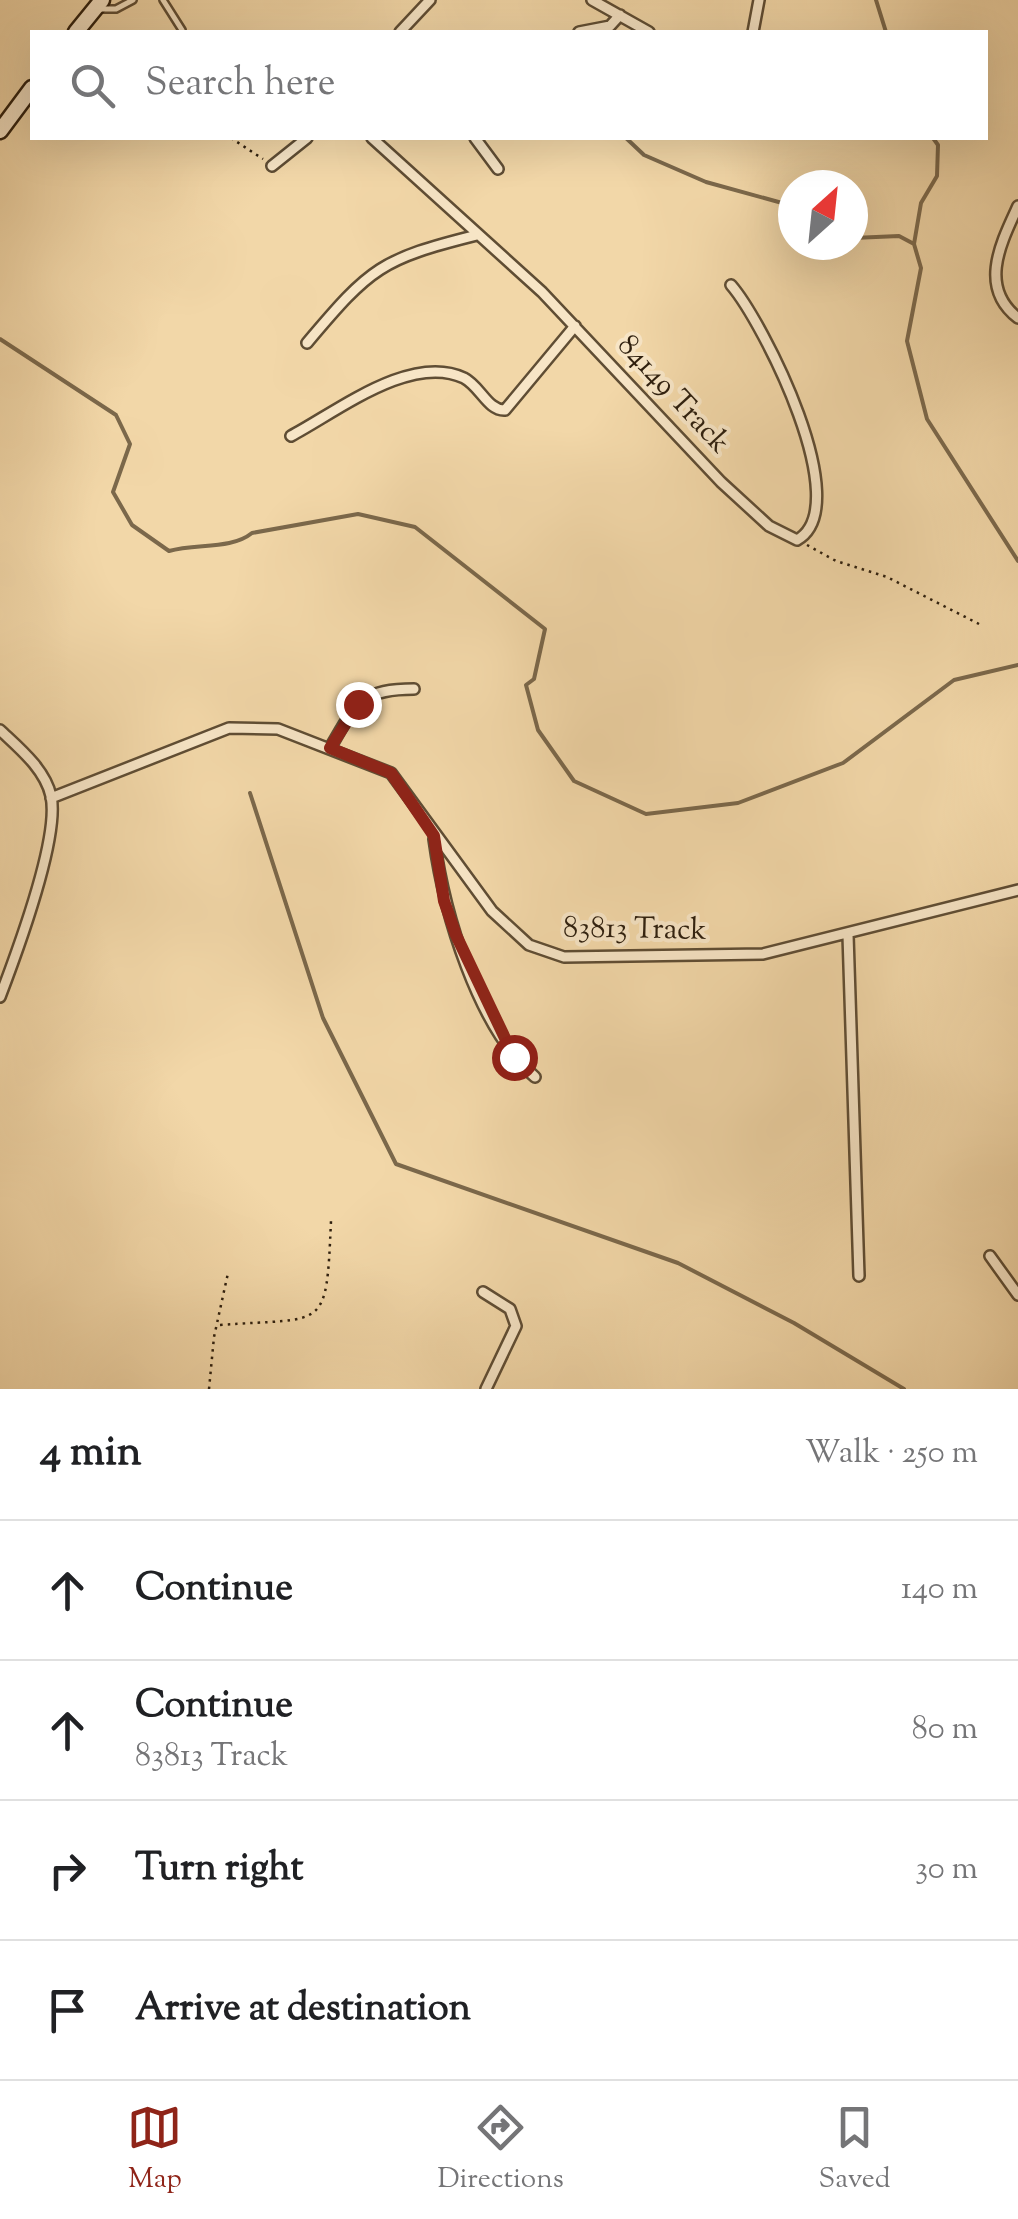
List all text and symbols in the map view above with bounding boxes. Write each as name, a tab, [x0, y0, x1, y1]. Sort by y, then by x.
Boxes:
search box	[30, 30, 988, 140]
icon: search	[65, 58, 120, 113]
text: Search here	[145, 58, 336, 112]
north arrow	[778, 170, 868, 260]
street label: 84149 Track	[607, 326, 739, 464]
route end	[336, 682, 382, 728]
street label: 83813 Track	[563, 907, 707, 953]
route start	[492, 1035, 538, 1081]
text: 4 min	[40, 1424, 142, 1484]
text: Walk · 250 m	[805, 1431, 978, 1477]
icon: ahead	[40, 1563, 95, 1618]
text: Continue	[135, 1563, 293, 1617]
text: 140 m	[901, 1567, 978, 1613]
text: Continue	[135, 1680, 293, 1734]
icon: ahead	[40, 1703, 95, 1758]
text: 80 m	[912, 1707, 978, 1753]
text: 83813 Track	[135, 1734, 288, 1780]
icon: right	[40, 1843, 95, 1898]
text: Turn right	[135, 1843, 303, 1897]
text: 30 m	[915, 1847, 978, 1893]
icon: arrive	[40, 1983, 95, 2038]
text: Arrive at destination	[135, 1983, 471, 2037]
tab: Map	[127, 2100, 182, 2200]
tab: Directions	[437, 2100, 564, 2200]
tab: Saved	[819, 2100, 891, 2200]

